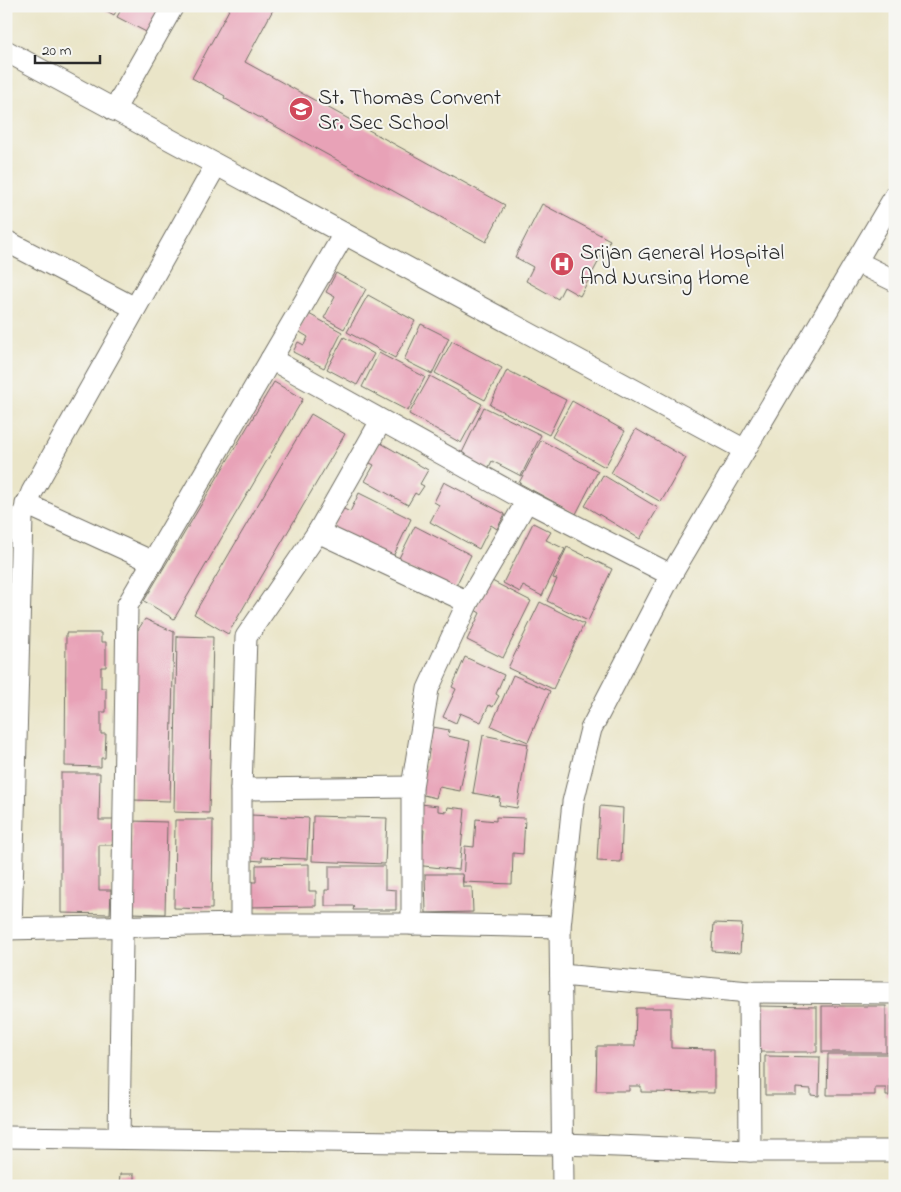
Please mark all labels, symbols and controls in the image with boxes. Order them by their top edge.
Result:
scale bar [35,32,100,64]
text: 20 m [42,40,72,62]
place label: St. Thomas Convent Sr. Sec School [318,83,502,140]
school or university icon: St. Thomas Convent Sr. Sec School [288,96,314,122]
place label: Srijan General Hospital And Nursing Home [580,238,784,296]
hospital icon: Srijan General Hospital And Nursing Home [549,251,575,277]

